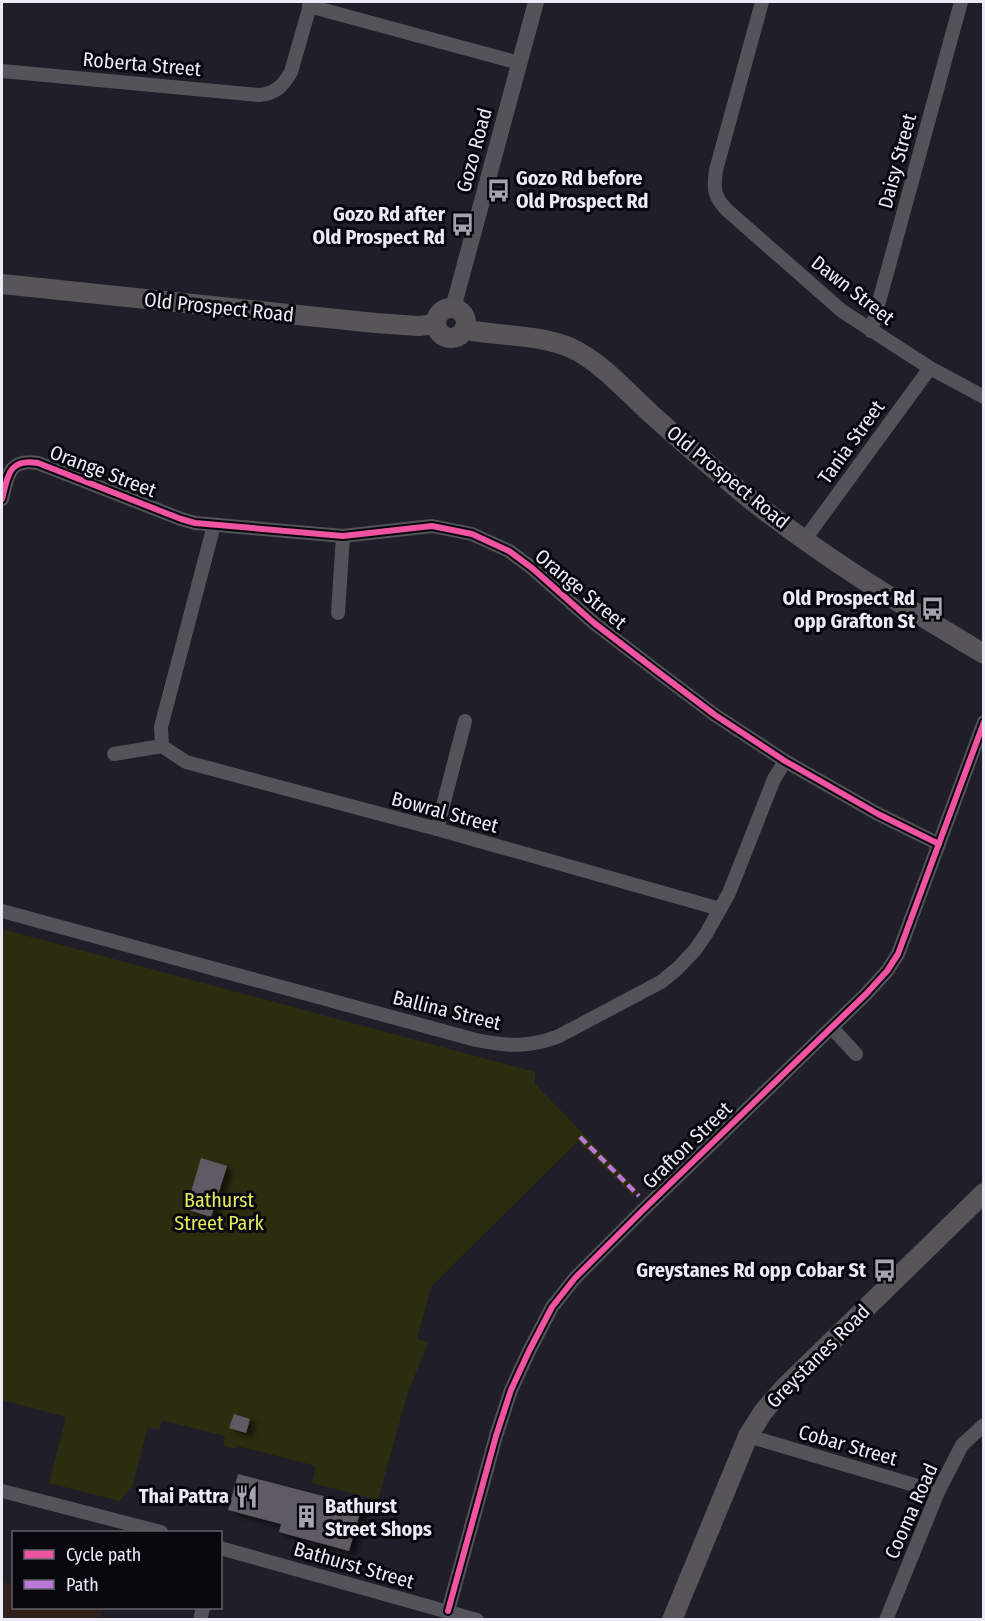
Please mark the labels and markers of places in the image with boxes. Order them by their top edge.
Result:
place label: Gozo Rd before Old Prospect Rd [516,166,648,213]
bus stop icon: Gozo Rd before Old Prospect Rd [485,177,511,203]
place label: Gozo Rd after Old Prospect Rd [313,202,446,249]
bus stop icon: Gozo Rd after Old Prospect Rd [450,212,476,238]
place label: Old Prospect Rd opp Grafton St [783,586,916,633]
bus stop icon: Old Prospect Rd opp Grafton St [920,596,946,622]
bus stop icon: Greystanes Rd opp Cobar St [871,1257,897,1283]
place label: Greystanes Rd opp Cobar St [636,1258,867,1282]
restaurant icon: Thai Pattra [234,1483,260,1509]
place label: Thai Pattra [139,1484,229,1508]
place label: Bathurst Street Shops [325,1494,432,1541]
building icon: Bathurst Street Shops [294,1504,320,1530]

